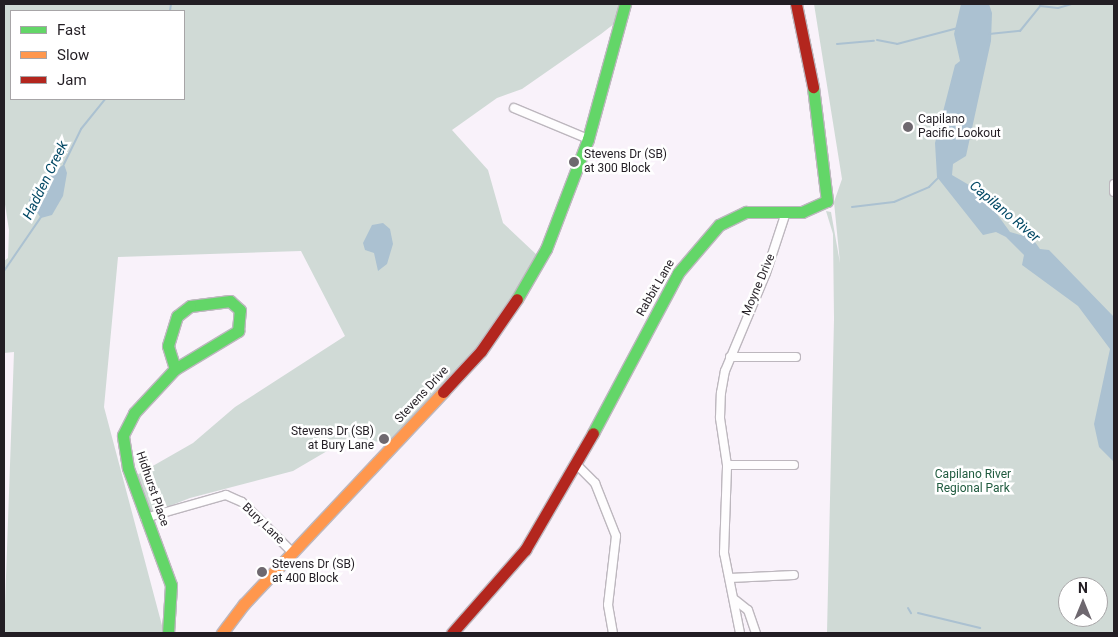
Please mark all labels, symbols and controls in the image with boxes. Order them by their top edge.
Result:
legend [10,10,185,100]
text: Fast [57,21,86,39]
text: Slow [57,46,89,64]
text: Jam [57,71,87,89]
place label: Capilano Pacific Lookout [918,113,1001,141]
marker: Capilano Pacific Lookout [902,121,914,133]
water label: Hadden Creek [19,138,71,222]
place label: Stevens Dr (SB) at 300 Block [584,148,667,176]
marker: Stevens Dr (SB) at 300 Block [568,156,580,168]
water label: Capilano River [966,177,1044,245]
street label: Moyne Drive [740,252,778,318]
street label: Rabbit Lane [634,257,678,319]
street label: Stevens Drive [392,364,452,426]
place label: Stevens Dr (SB) at Bury Lane [291,425,374,453]
marker: Stevens Dr (SB) at Bury Lane [378,433,390,445]
street label: Hidhurst Place [132,450,172,528]
park label: Capilano River Regional Park [935,468,1011,496]
street label: Bury Lane [239,500,287,548]
place label: Stevens Dr (SB) at 400 Block [272,558,355,586]
marker: Stevens Dr (SB) at 400 Block [256,566,268,578]
north arrow [1058,577,1108,627]
text: N [1078,580,1088,596]

